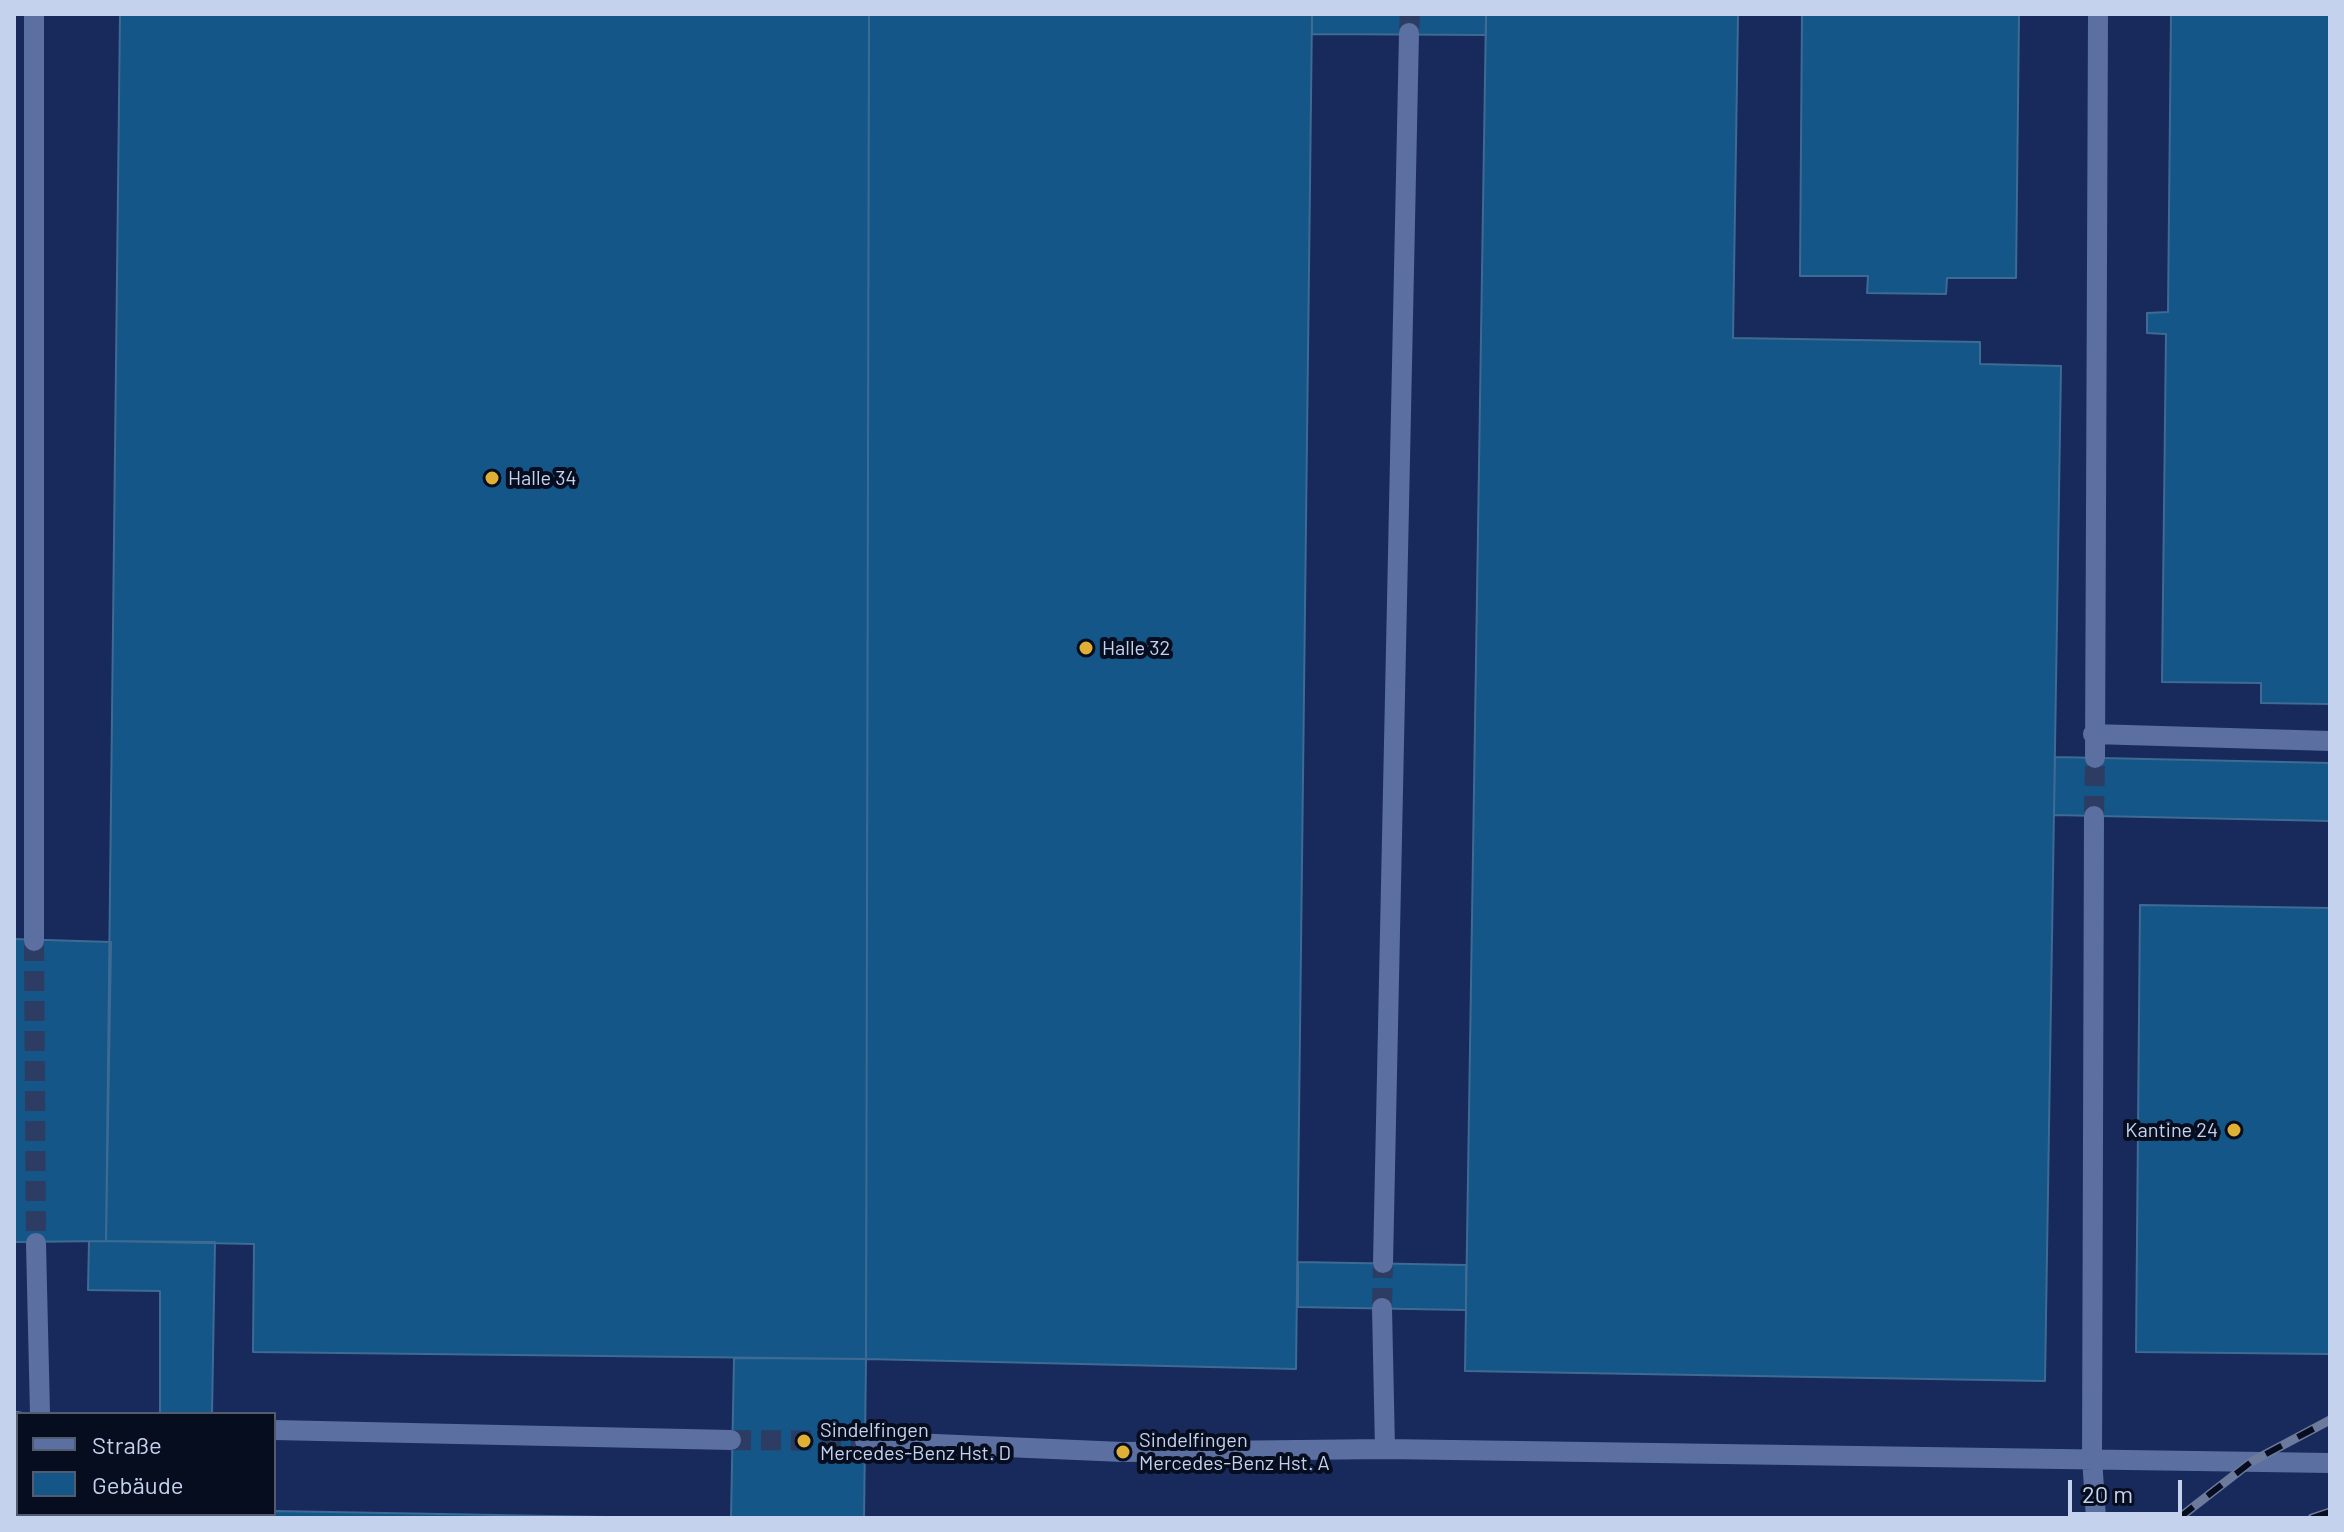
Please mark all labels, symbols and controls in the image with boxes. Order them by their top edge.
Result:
place label: Halle 34 [508,466,576,490]
marker: Halle 34 [483,469,501,487]
place label: Halle 32 [1102,636,1170,660]
marker: Halle 32 [1077,639,1095,657]
place label: Kantine 24 [2125,1118,2218,1142]
marker: Kantine 24 [2225,1121,2243,1139]
legend [16,1412,276,1516]
place label: Sindelfingen Mercedes-Benz Hst. D [820,1418,1011,1465]
place label: Sindelfingen Mercedes-Benz Hst. A [1139,1428,1330,1475]
text: Straße [92,1430,162,1459]
marker: Sindelfingen Mercedes-Benz Hst. D [795,1432,813,1450]
marker: Sindelfingen Mercedes-Benz Hst. A [1114,1443,1132,1461]
scale bar [2072,1464,2186,1514]
text: Gebäude [92,1470,184,1499]
text: 20 m [2082,1479,2133,1508]

